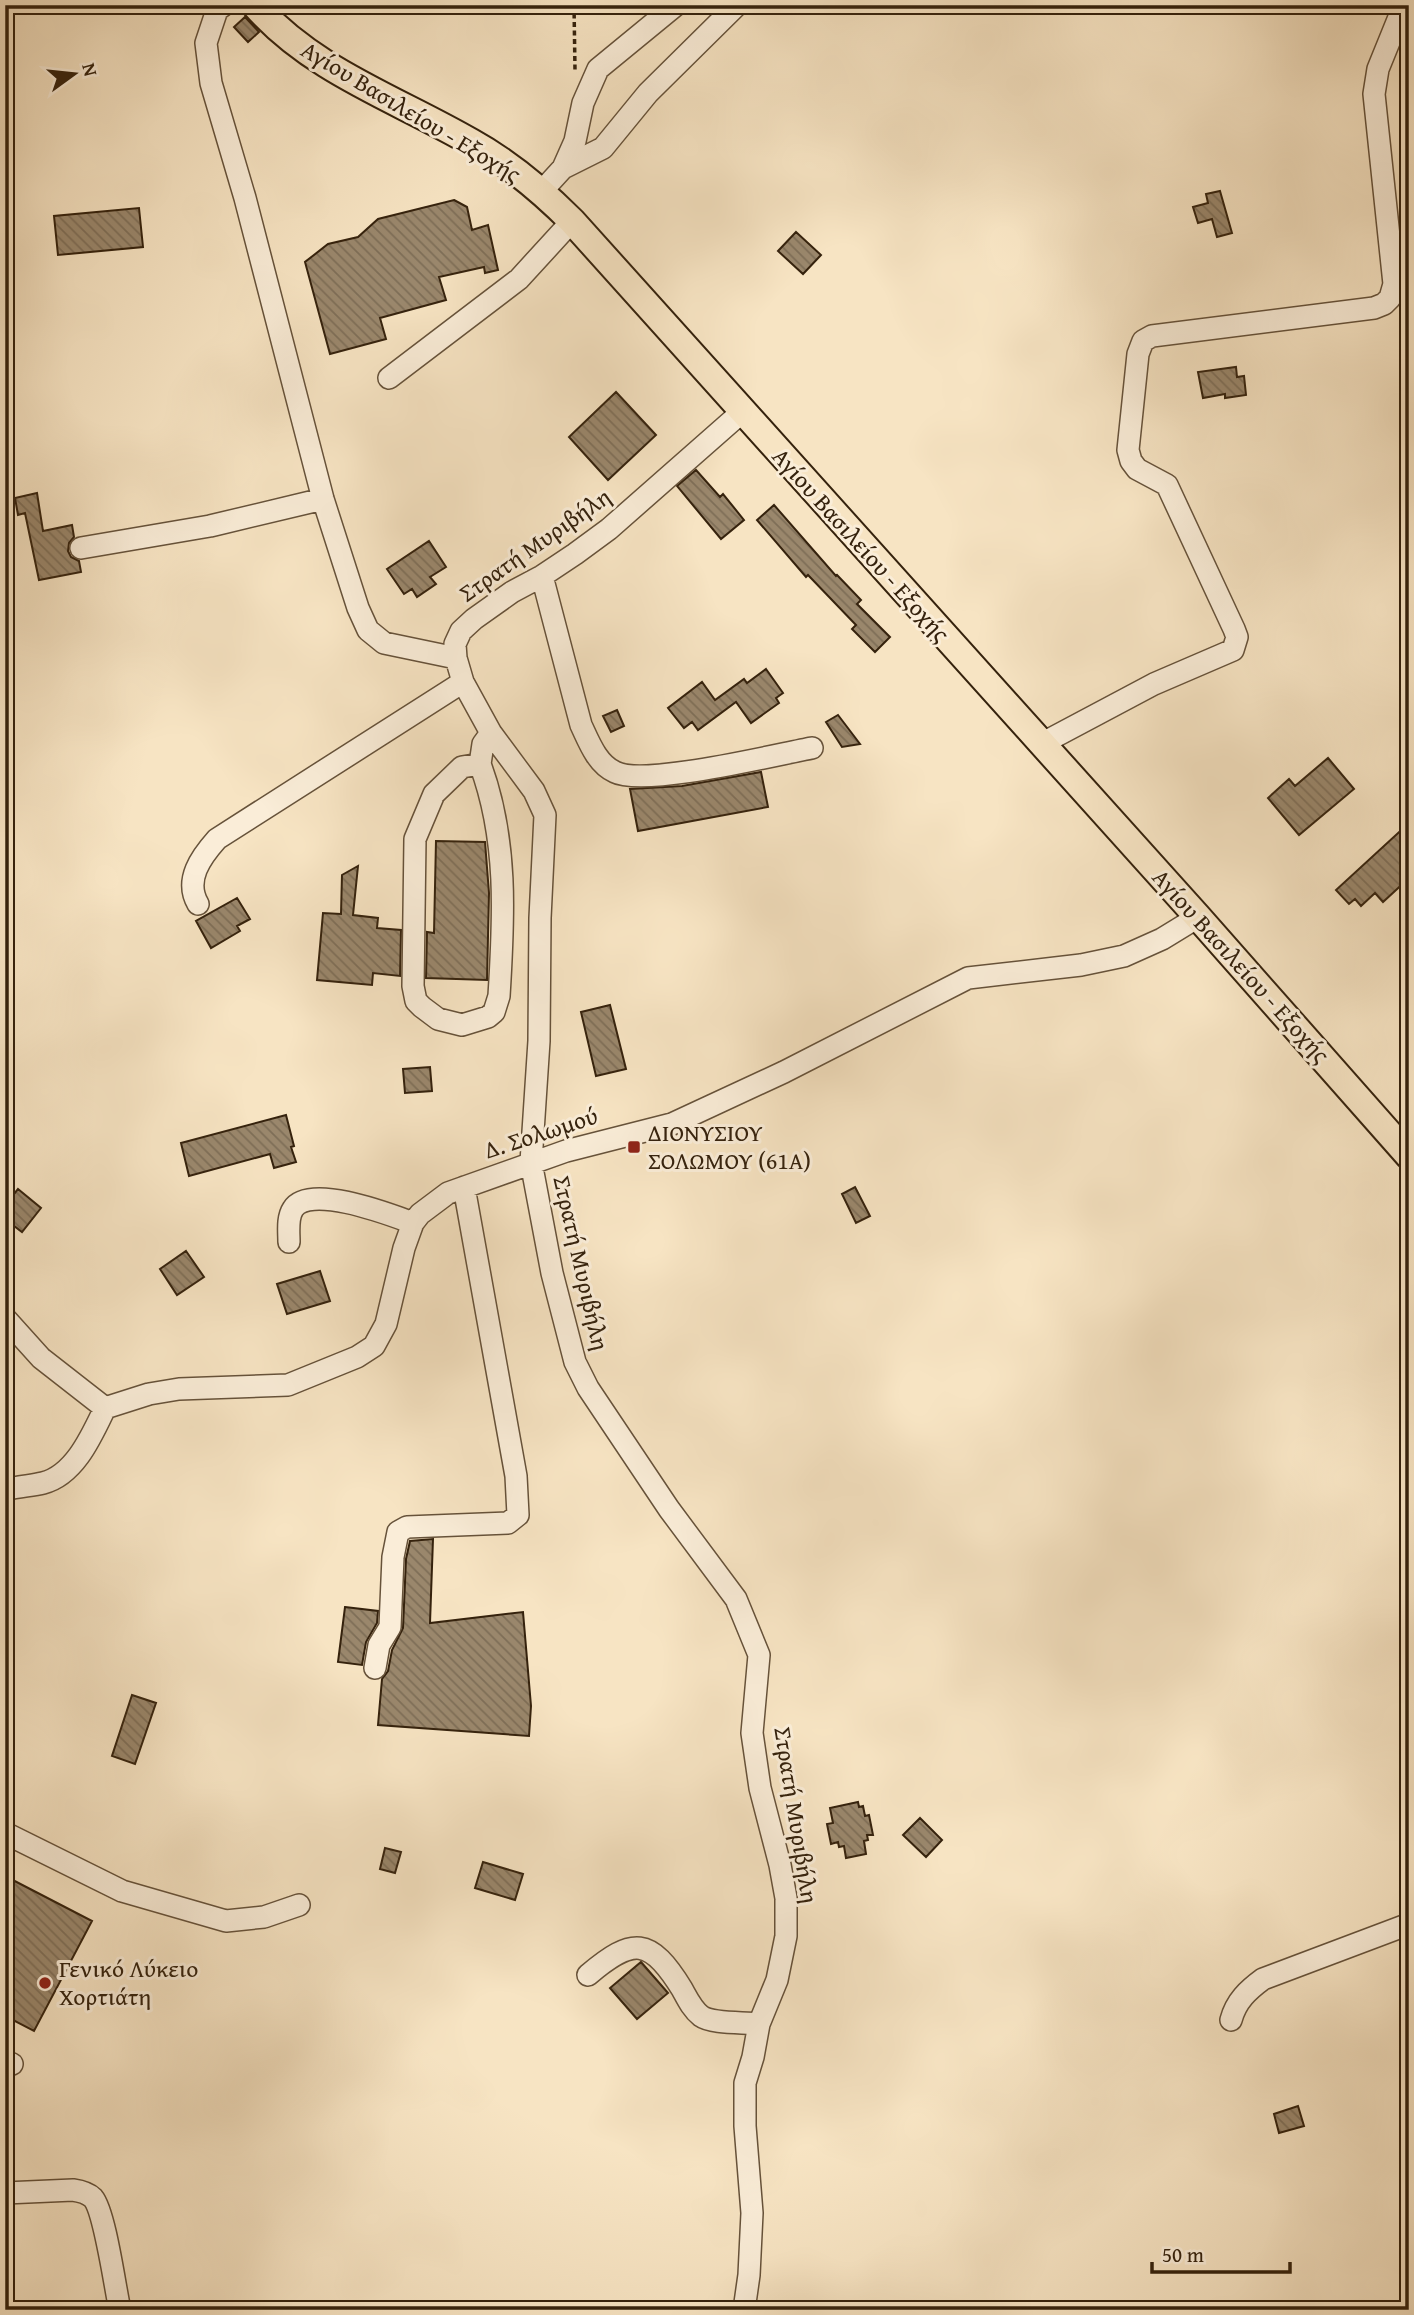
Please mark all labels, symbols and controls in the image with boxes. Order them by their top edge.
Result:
street label: Αγίου Βασιλείου - Εξοχής [295,32,528,191]
north arrow [38,38,108,108]
text: N [75,60,106,80]
street label: Αγίου Βασιλείου - Εξοχής [764,440,958,650]
street label: Στρατή Μυριβήλη [452,479,618,610]
street label: Αγίου Βασιλείου - Εξοχής [1144,861,1338,1071]
street label: Δ. Σολωμού [480,1098,602,1167]
place label: ΔΙΟΝΥΣΙΟΥ ΣΟΛΩΜΟΥ (61Α) [648,1115,811,1178]
marker: ΔΙΟΝΥΣΙΟΥ ΣΟΛΩΜΟΥ (61Α) [626,1139,642,1155]
street label: Στρατή Μυριβήλη [544,1172,619,1354]
street label: Στρατή Μυριβήλη [765,1724,828,1906]
place label: Γενικό Λύκειο Χορτιάτη [59,1951,198,2014]
marker: Γενικό Λύκειο Χορτιάτη [37,1975,53,1991]
scale bar [1152,2231,1290,2275]
text: 50 m [1162,2239,1204,2270]

